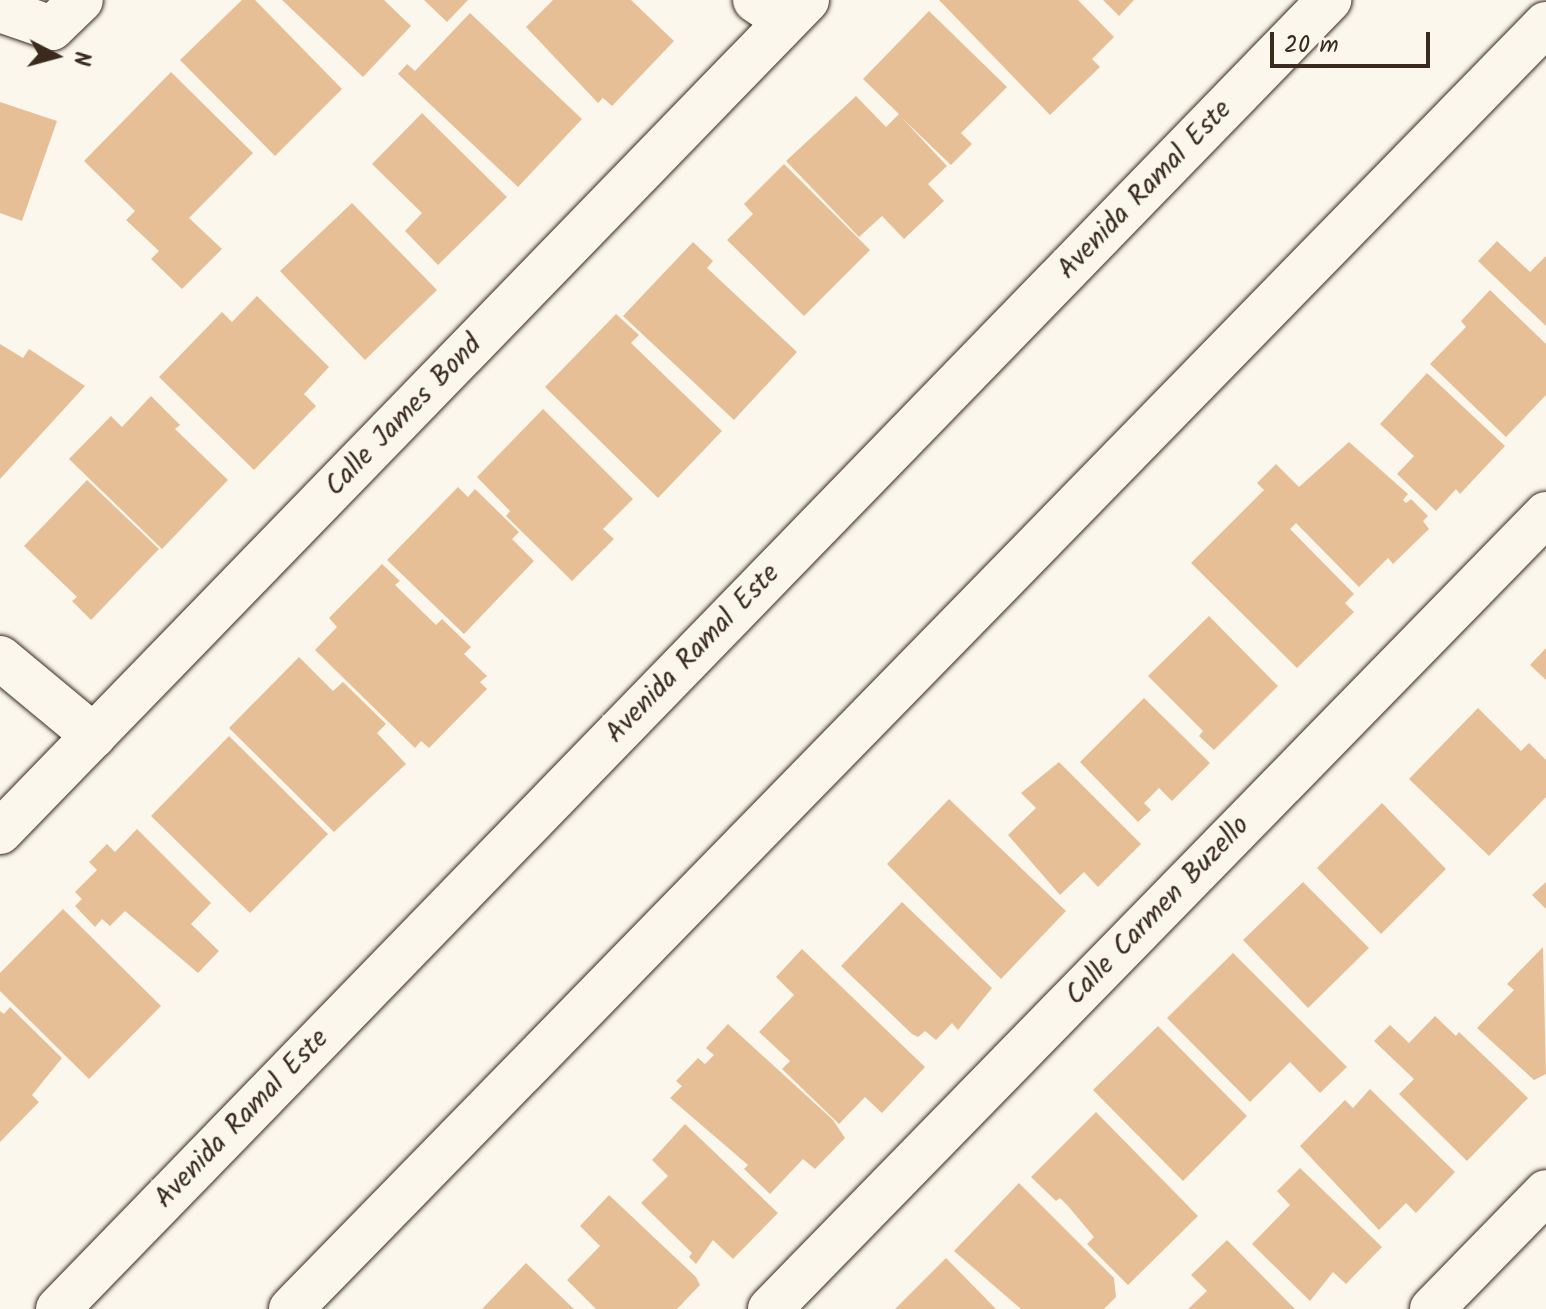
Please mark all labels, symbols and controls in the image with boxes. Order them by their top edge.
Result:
north arrow [16,16,96,96]
scale bar [1274,16,1434,66]
text: 20 m [1284,26,1339,65]
text: N [62,50,98,67]
street label: Avenida Ramal Este [1051,93,1239,287]
street label: Calle James Bond [319,328,489,504]
street label: Avenida Ramal Este [599,557,787,751]
street label: Calle Carmen Buzello [1059,809,1257,1013]
street label: Avenida Ramal Este [148,1022,336,1216]

